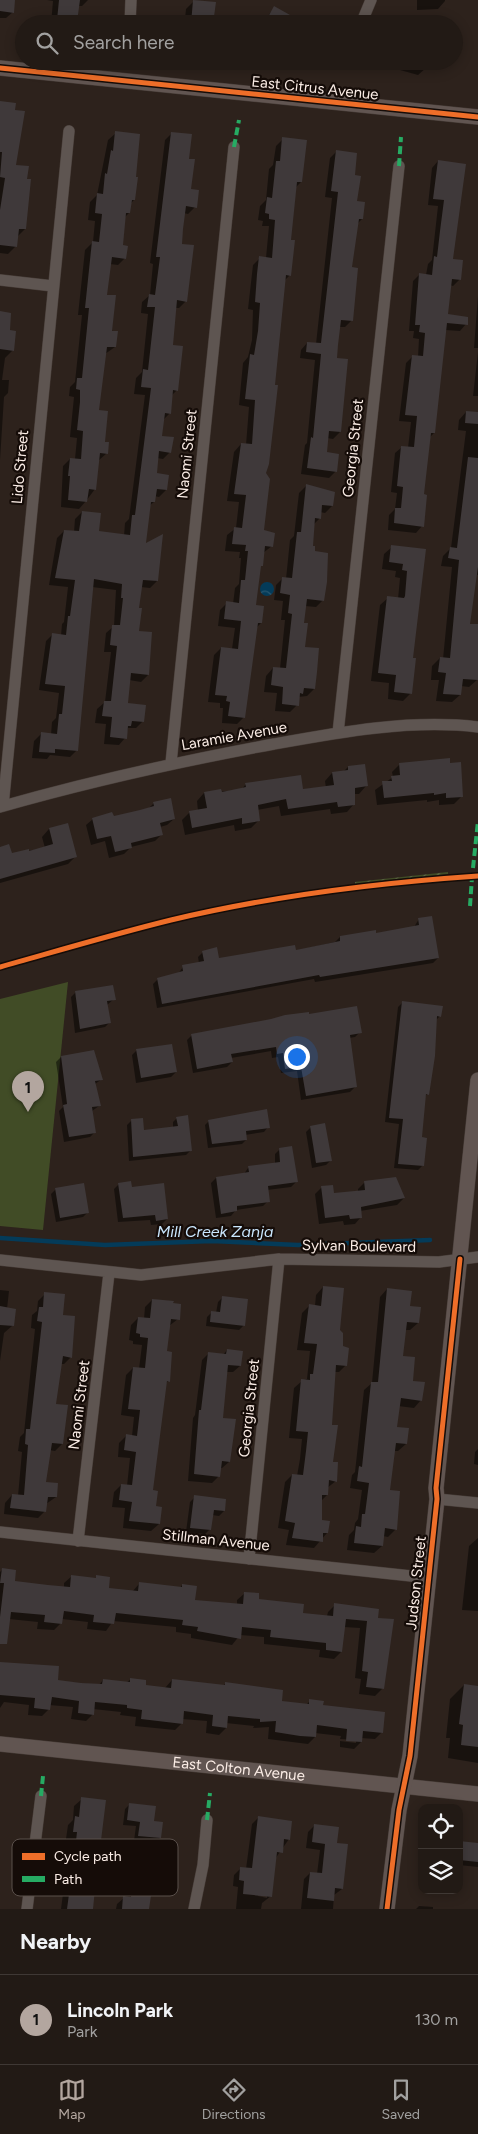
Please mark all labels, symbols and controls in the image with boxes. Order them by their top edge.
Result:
search box [15,15,463,70]
icon: search [33,29,61,57]
text: Search here [73,31,175,54]
street label: East Citrus Avenue [251,72,379,104]
street label: Georgia Street [339,398,367,498]
street label: Naomi Street [173,408,201,500]
street label: Lido Street [8,429,32,505]
street label: Laramie Avenue [180,718,288,754]
your location [284,1044,310,1070]
pin: 1 [12,1071,44,1112]
water label: Mill Creek Zanja [157,1222,273,1241]
street label: Sylvan Boulevard [302,1236,416,1256]
street label: Georgia Street [235,1358,263,1458]
street label: Naomi Street [65,1359,93,1451]
street label: Stillman Avenue [161,1525,271,1555]
street label: Judson Street [402,1535,430,1631]
street label: East Colton Avenue [172,1753,306,1785]
map controls [418,1804,463,1894]
button: locate [418,1804,463,1849]
legend [12,1839,178,1896]
text: Cycle path [54,1848,122,1865]
button: layers [418,1849,463,1894]
text: Path [54,1871,82,1888]
text: Nearby [20,1929,91,1954]
text: Lincoln Park [67,1999,173,2022]
text: 1 [33,2010,39,2029]
text: 130 m [415,2010,458,2029]
text: Park [67,2022,97,2041]
tab: Map [58,2076,86,2123]
tab: Directions [202,2076,266,2123]
tab: Saved [381,2076,420,2123]

